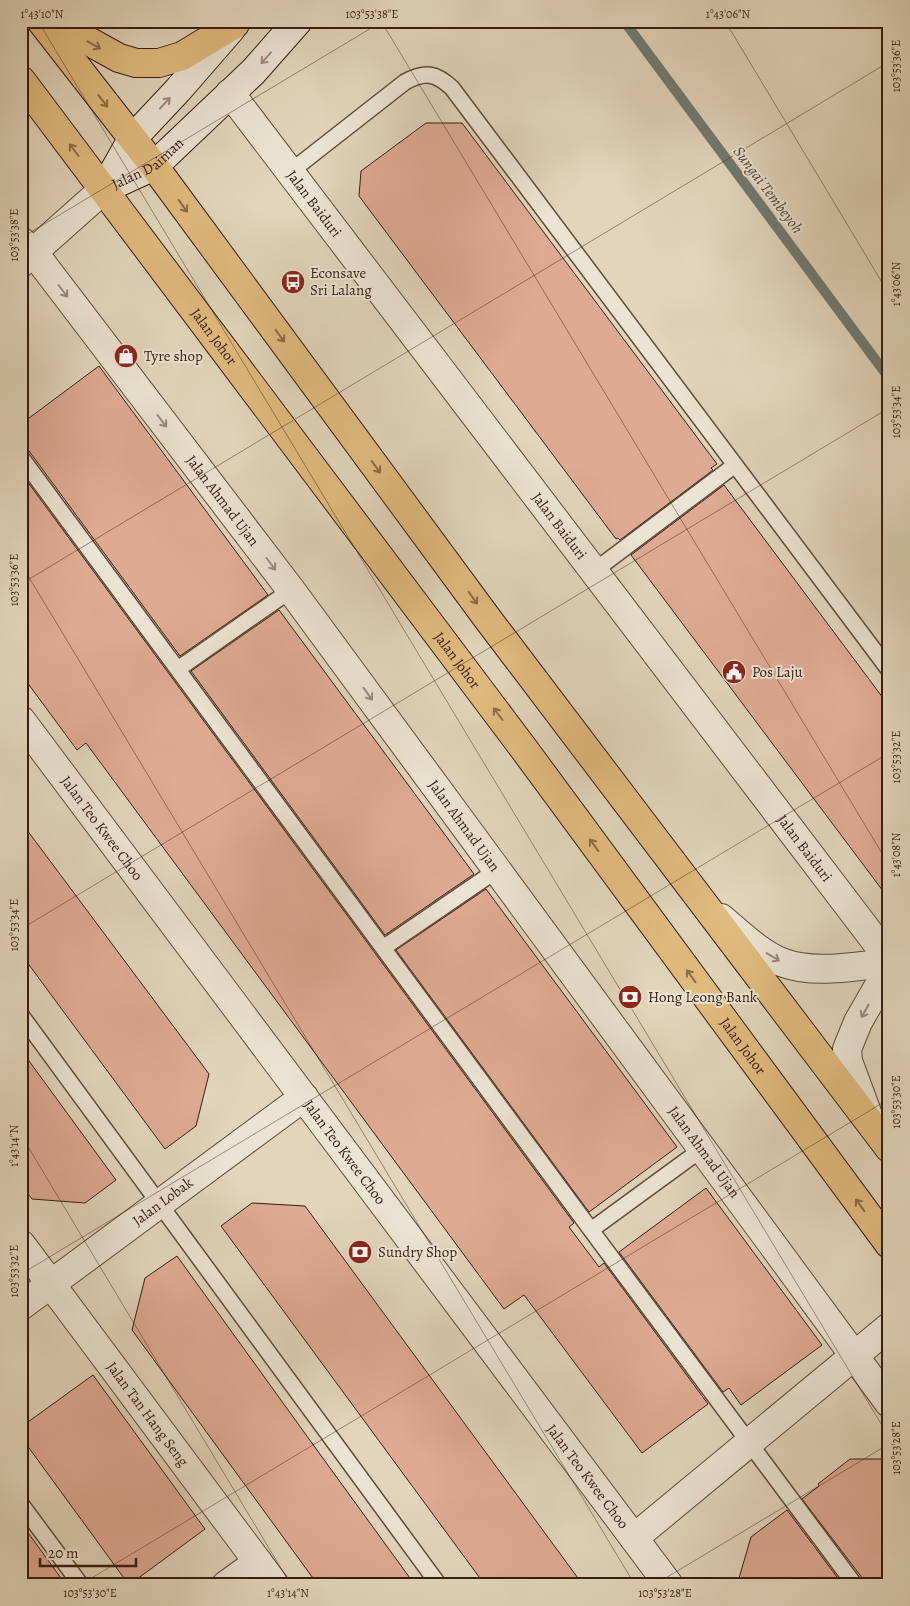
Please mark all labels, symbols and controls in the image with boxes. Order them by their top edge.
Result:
text: 1°43'10"N [21,6,64,22]
text: 103°53'38"E [346,6,398,22]
text: 1°43'06"N [706,6,751,22]
one-way arrow [87,40,102,50]
text: 103°53'36"E [888,40,904,92]
one-way arrow [260,51,272,64]
one-way arrow [98,95,109,108]
one-way arrow [159,97,171,110]
street label: Jalan Daiman [109,133,188,194]
water label: Sungai Tembeyoh [728,142,808,238]
one-way arrow [69,144,80,157]
street label: Jalan Baiduri [282,166,346,241]
one-way arrow [178,199,188,213]
text: 103°53'38"E [6,209,22,261]
text: 1°43'06"N [888,261,904,306]
place label: Econsave Sri Lalang [310,263,372,300]
bus stop icon: Econsave Sri Lalang [280,269,306,295]
one-way arrow [58,284,68,298]
street label: Jalan Johor [186,304,242,369]
one-way arrow [274,329,285,343]
shop icon: Tyre shop [113,343,139,369]
place label: Tyre shop [144,346,203,366]
text: 103°53'34"E [888,386,904,438]
one-way arrow [156,414,167,427]
street label: Jalan Ahmad Ujan [182,451,264,550]
one-way arrow [371,460,381,474]
street label: Jalan Baiduri [527,488,592,564]
text: 103°53'36"E [6,554,22,606]
one-way arrow [265,557,276,570]
one-way arrow [467,591,478,604]
street label: Jalan Johor [429,628,485,693]
public building icon: Pos Laju [721,659,747,685]
place label: Pos Laju [752,662,803,682]
one-way arrow [362,687,373,700]
one-way arrow [493,707,503,721]
text: 103°53'32"E [888,731,904,783]
street label: Jalan Teo Kwee Choo [56,772,148,884]
street label: Jalan Ahmad Ujan [424,776,505,876]
street label: Jalan Baiduri [773,810,837,886]
text: 1°43'08"N [888,832,904,877]
one-way arrow [589,839,600,852]
text: 103°53'34"E [6,899,22,951]
one-way arrow [765,953,779,963]
one-way arrow [686,969,696,983]
bank icon: Hong Leong Bank [617,984,643,1010]
place label: Hong Leong Bank [648,987,758,1007]
one-way arrow [859,1003,869,1017]
street label: Jalan Johor [715,1013,771,1079]
text: 103°53'30"E [888,1075,904,1129]
street label: Jalan Teo Kwee Choo [299,1096,391,1209]
street label: Jalan Ahmad Ujan [664,1102,745,1202]
text: 1°43'14"N [6,1125,22,1167]
street label: Jalan Lobak [128,1172,197,1230]
one-way arrow [855,1198,865,1212]
bank icon: Sundry Shop [347,1239,373,1265]
place label: Sundry Shop [378,1242,457,1262]
text: 103°53'32"E [6,1245,22,1297]
street label: Jalan Tan Hang Seng [102,1358,194,1471]
street label: Jalan Teo Kwee Choo [542,1420,633,1533]
text: 103°53'28"E [888,1421,904,1475]
scale bar [40,1536,136,1568]
text: 20 m [48,1543,79,1563]
text: 103°53'30"E [63,1585,117,1601]
text: 1°43'14"N [267,1585,309,1601]
text: 103°53'28"E [638,1585,692,1601]

